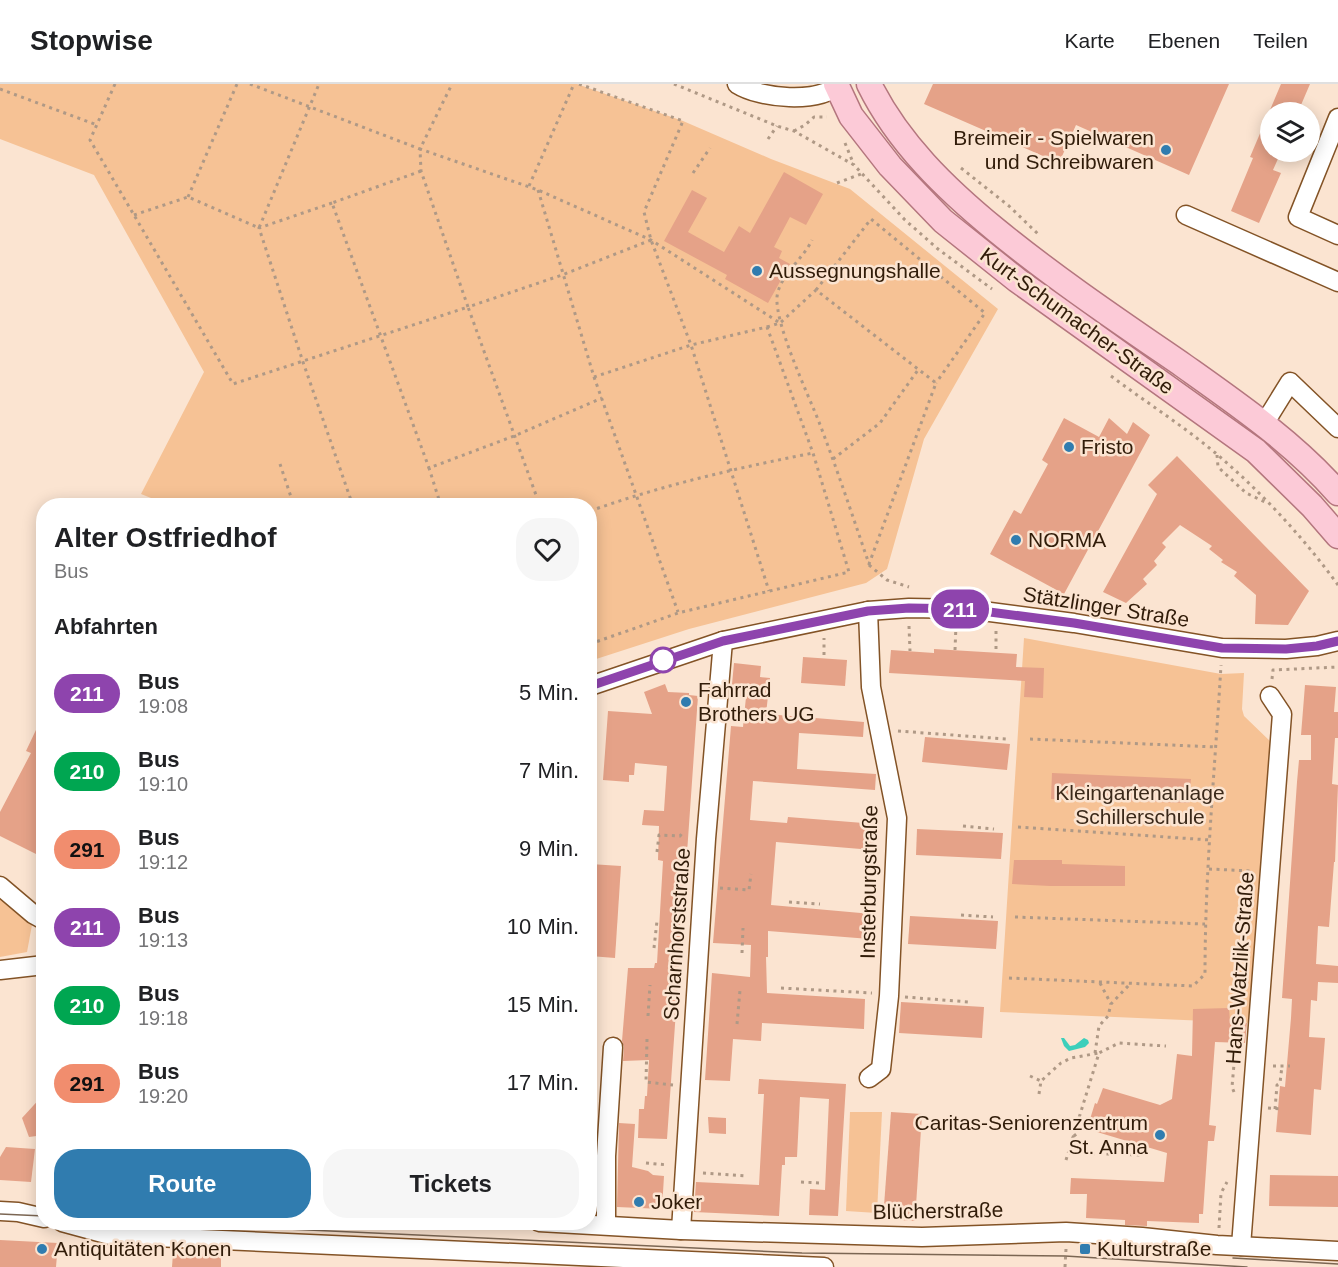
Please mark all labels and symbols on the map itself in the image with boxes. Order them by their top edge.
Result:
place label: Breimeir - Spielwaren und Schreibwaren [953,126,1154,173]
marker: Breimeir - Spielwaren und Schreibwaren [1159,143,1173,157]
street label: Kurt-Schumacher-Straße [976,243,1178,399]
place label: Aussegnungshalle [769,259,941,282]
marker: Aussegnungshalle [750,264,764,278]
place label: Fristo [1081,435,1134,458]
marker: Fristo [1062,440,1076,454]
place label: NORMA [1028,528,1106,551]
marker: NORMA [1009,533,1023,547]
street label: Stätzlinger Straße [1021,582,1191,631]
line badge: 211 [926,590,994,628]
unlabelled marker [650,647,676,673]
place label: Fahrrad Brothers UG [698,678,815,725]
marker: Fahrrad Brothers UG [679,695,693,709]
park label: Kleingartenanlage Schillerschule [1055,781,1225,828]
street label: Insterburgstraße [856,805,881,959]
street label: Scharnhorststraße [659,847,694,1021]
street label: Hans-Watzlik-Straße [1221,871,1258,1065]
place label: Caritas-Seniorenzentrum St. Anna [915,1111,1148,1158]
marker: Caritas-Seniorenzentrum St. Anna [1153,1128,1167,1142]
place label: Joker [651,1190,702,1213]
marker: Joker [632,1195,646,1209]
street label: Blücherstraße [872,1198,1004,1223]
place label: Antiquitäten Konen [54,1237,231,1260]
place label: Kulturstraße [1097,1237,1211,1260]
marker: Antiquitäten Konen [35,1242,49,1256]
marker: Kulturstraße [1078,1242,1092,1256]

